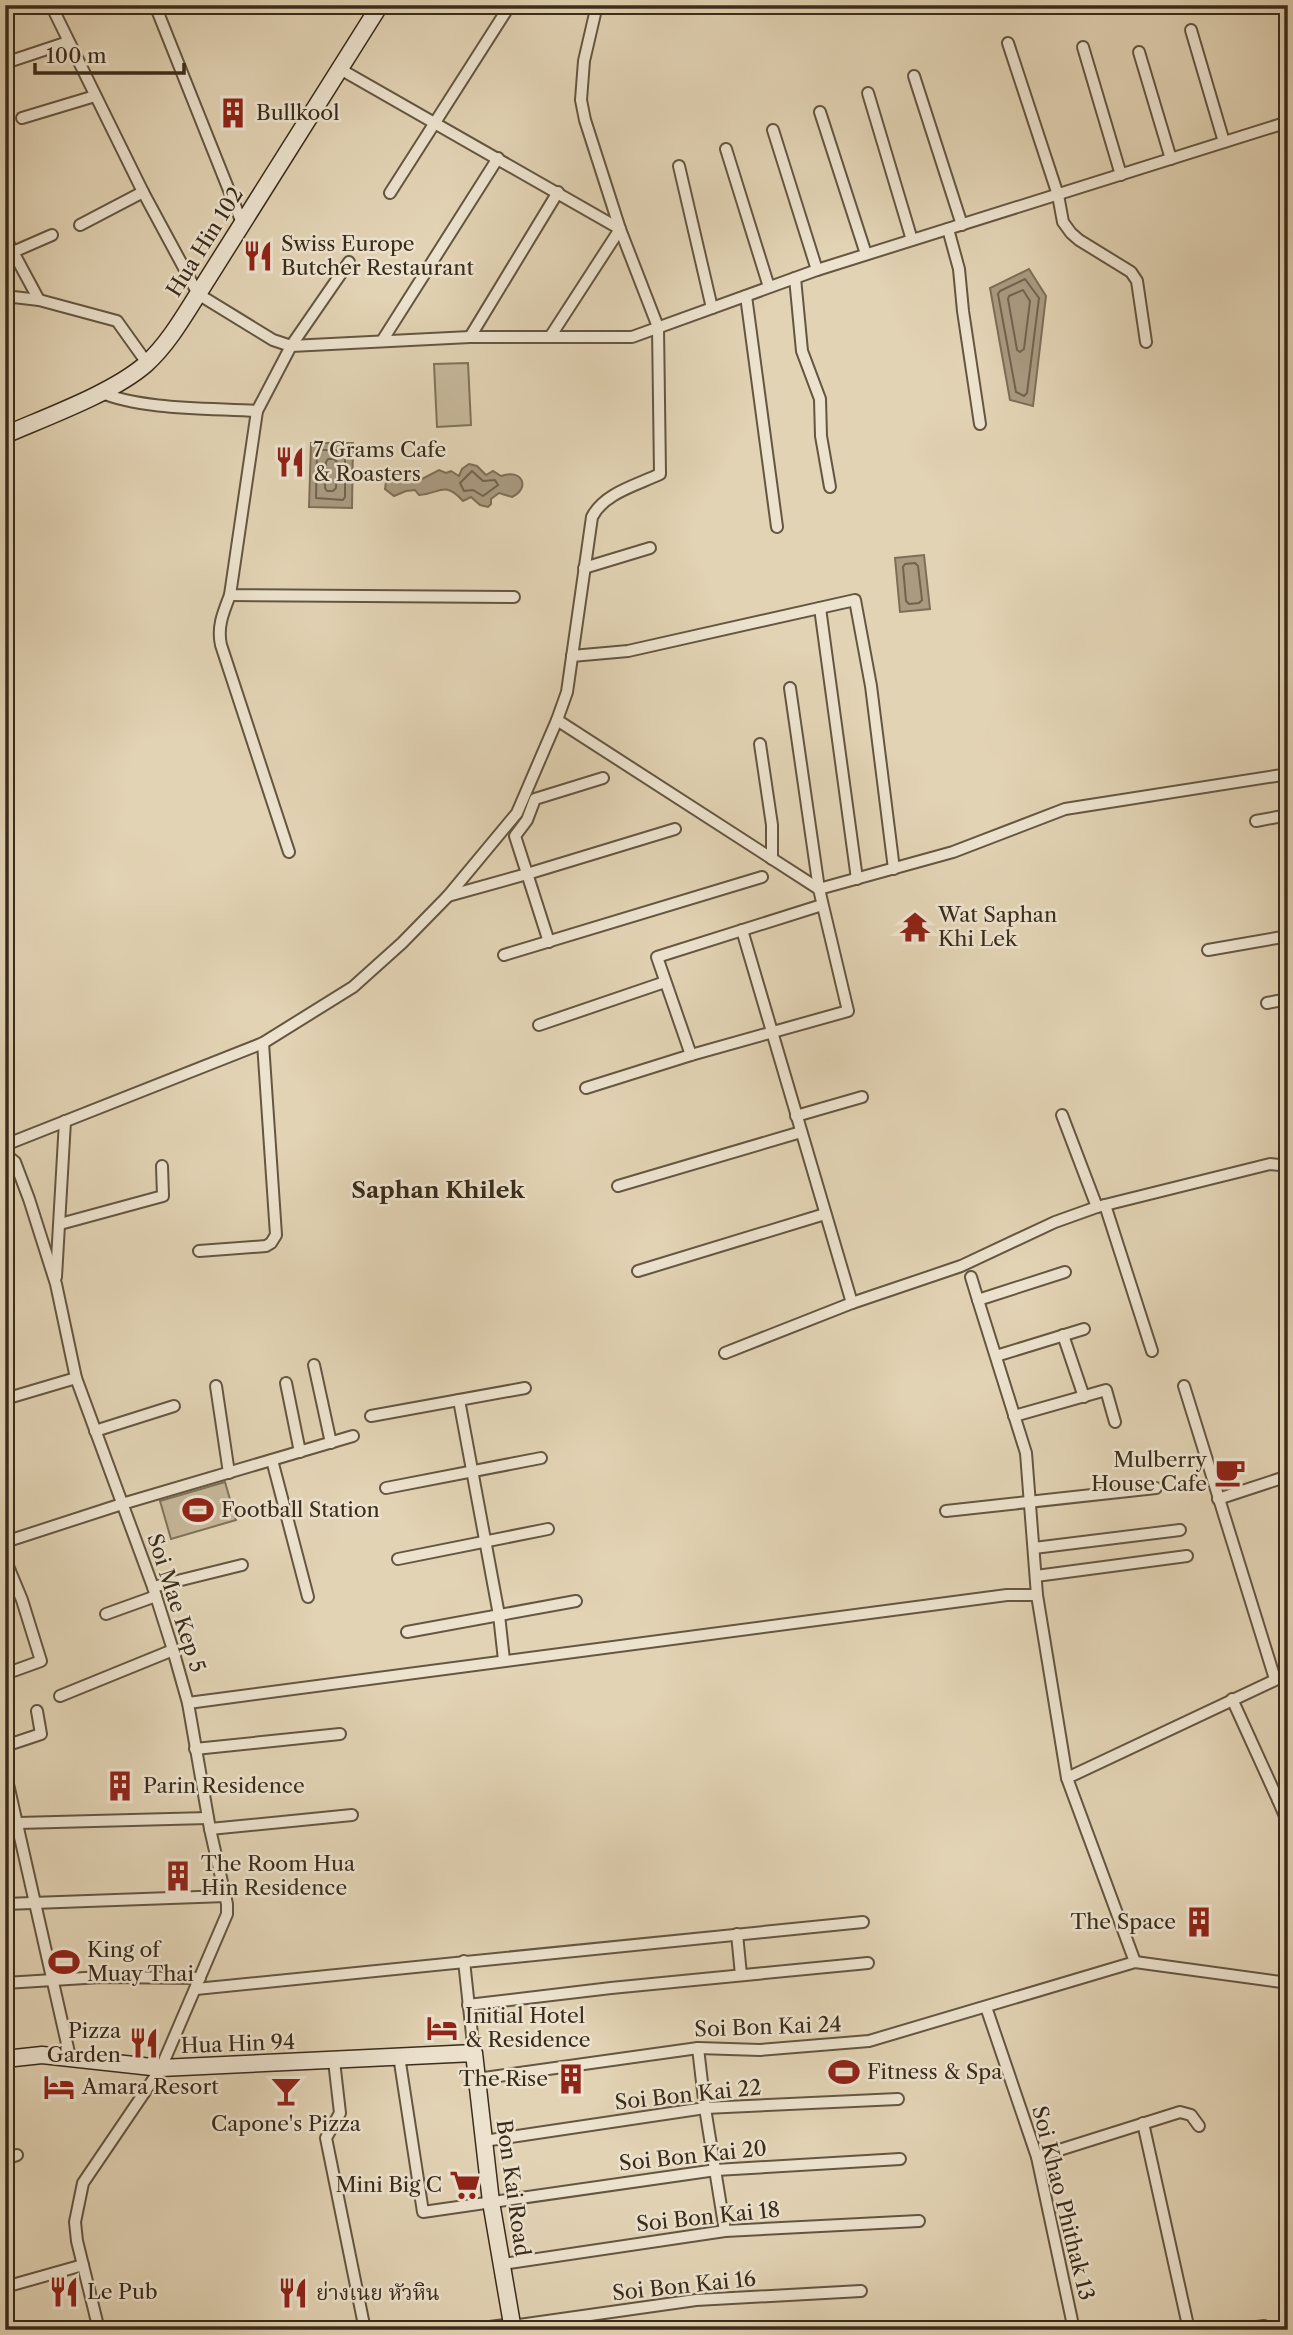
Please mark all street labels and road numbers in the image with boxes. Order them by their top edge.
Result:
street label: Hua Hin 102 [161,182,248,301]
street label: Soi Mae Kep 5 [142,1530,211,1675]
street label: Soi Bon Kai 24 [694,2011,842,2042]
street label: Hua Hin 94 [180,2029,296,2058]
street label: Soi Bon Kai 22 [613,2074,762,2115]
street label: Soi Khao Phithak 13 [1027,2103,1100,2303]
street label: Bon Kai Road [492,2118,535,2258]
street label: Soi Bon Kai 20 [618,2135,768,2176]
street label: Soi Bon Kai 18 [635,2197,781,2236]
street label: Soi Bon Kai 16 [611,2266,757,2305]

